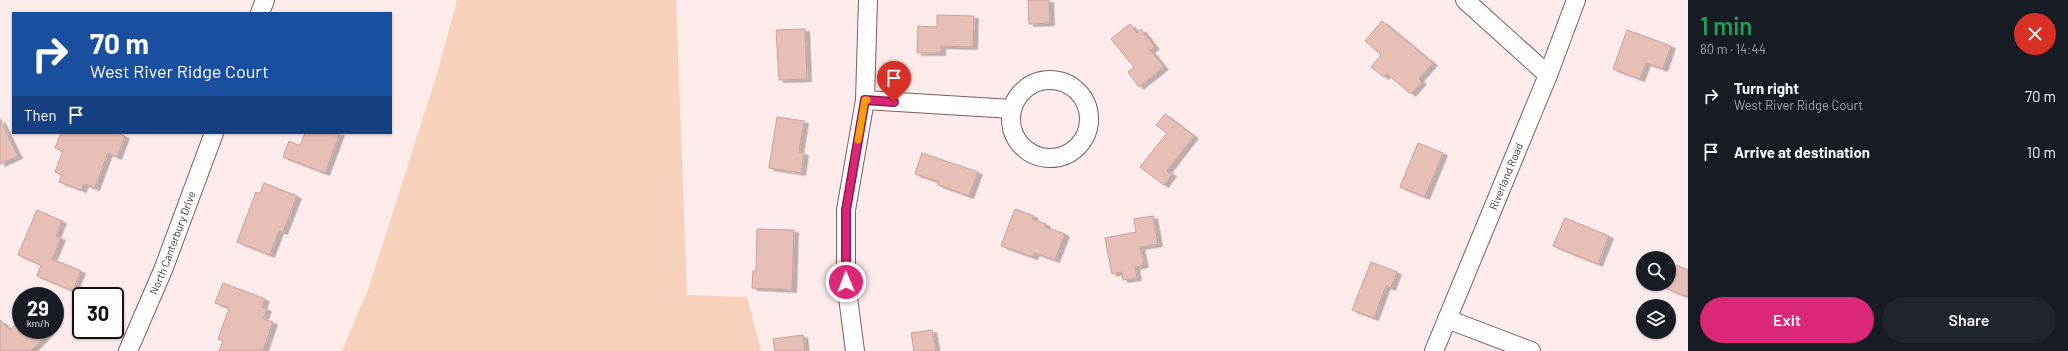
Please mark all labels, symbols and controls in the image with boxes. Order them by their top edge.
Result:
text: 1 min [1700,11,1752,40]
button: close [2014,13,2056,55]
text: 70 m [90,26,149,60]
icon: right [24,28,76,80]
text: 80 m · 14:44 [1700,41,1766,57]
text: West River Ridge Court [90,60,269,82]
pin [877,61,911,102]
icon: arrive [883,67,905,89]
text: Turn right [1734,79,1799,97]
icon: right [1700,85,1722,107]
text: 70 m [2025,87,2056,105]
text: West River Ridge Court [1734,97,1863,113]
icon: arrive [65,104,87,126]
text: Then [24,106,57,124]
street label: Riverland Road [1486,141,1525,211]
icon: arrive [1700,141,1722,163]
text: Arrive at destination [1734,143,1870,161]
text: 10 m [2027,143,2056,161]
street label: North Canterbury Drive [146,189,198,296]
map controls [1636,251,1676,339]
button: search [1636,251,1676,291]
position arrow [825,261,867,303]
speed limit sign: 30 [72,287,124,339]
text: 29 [27,296,49,320]
button: Exit [1700,297,1874,343]
button: Share [1882,297,2056,343]
button: layers [1636,299,1676,339]
text: km/h [27,317,49,329]

